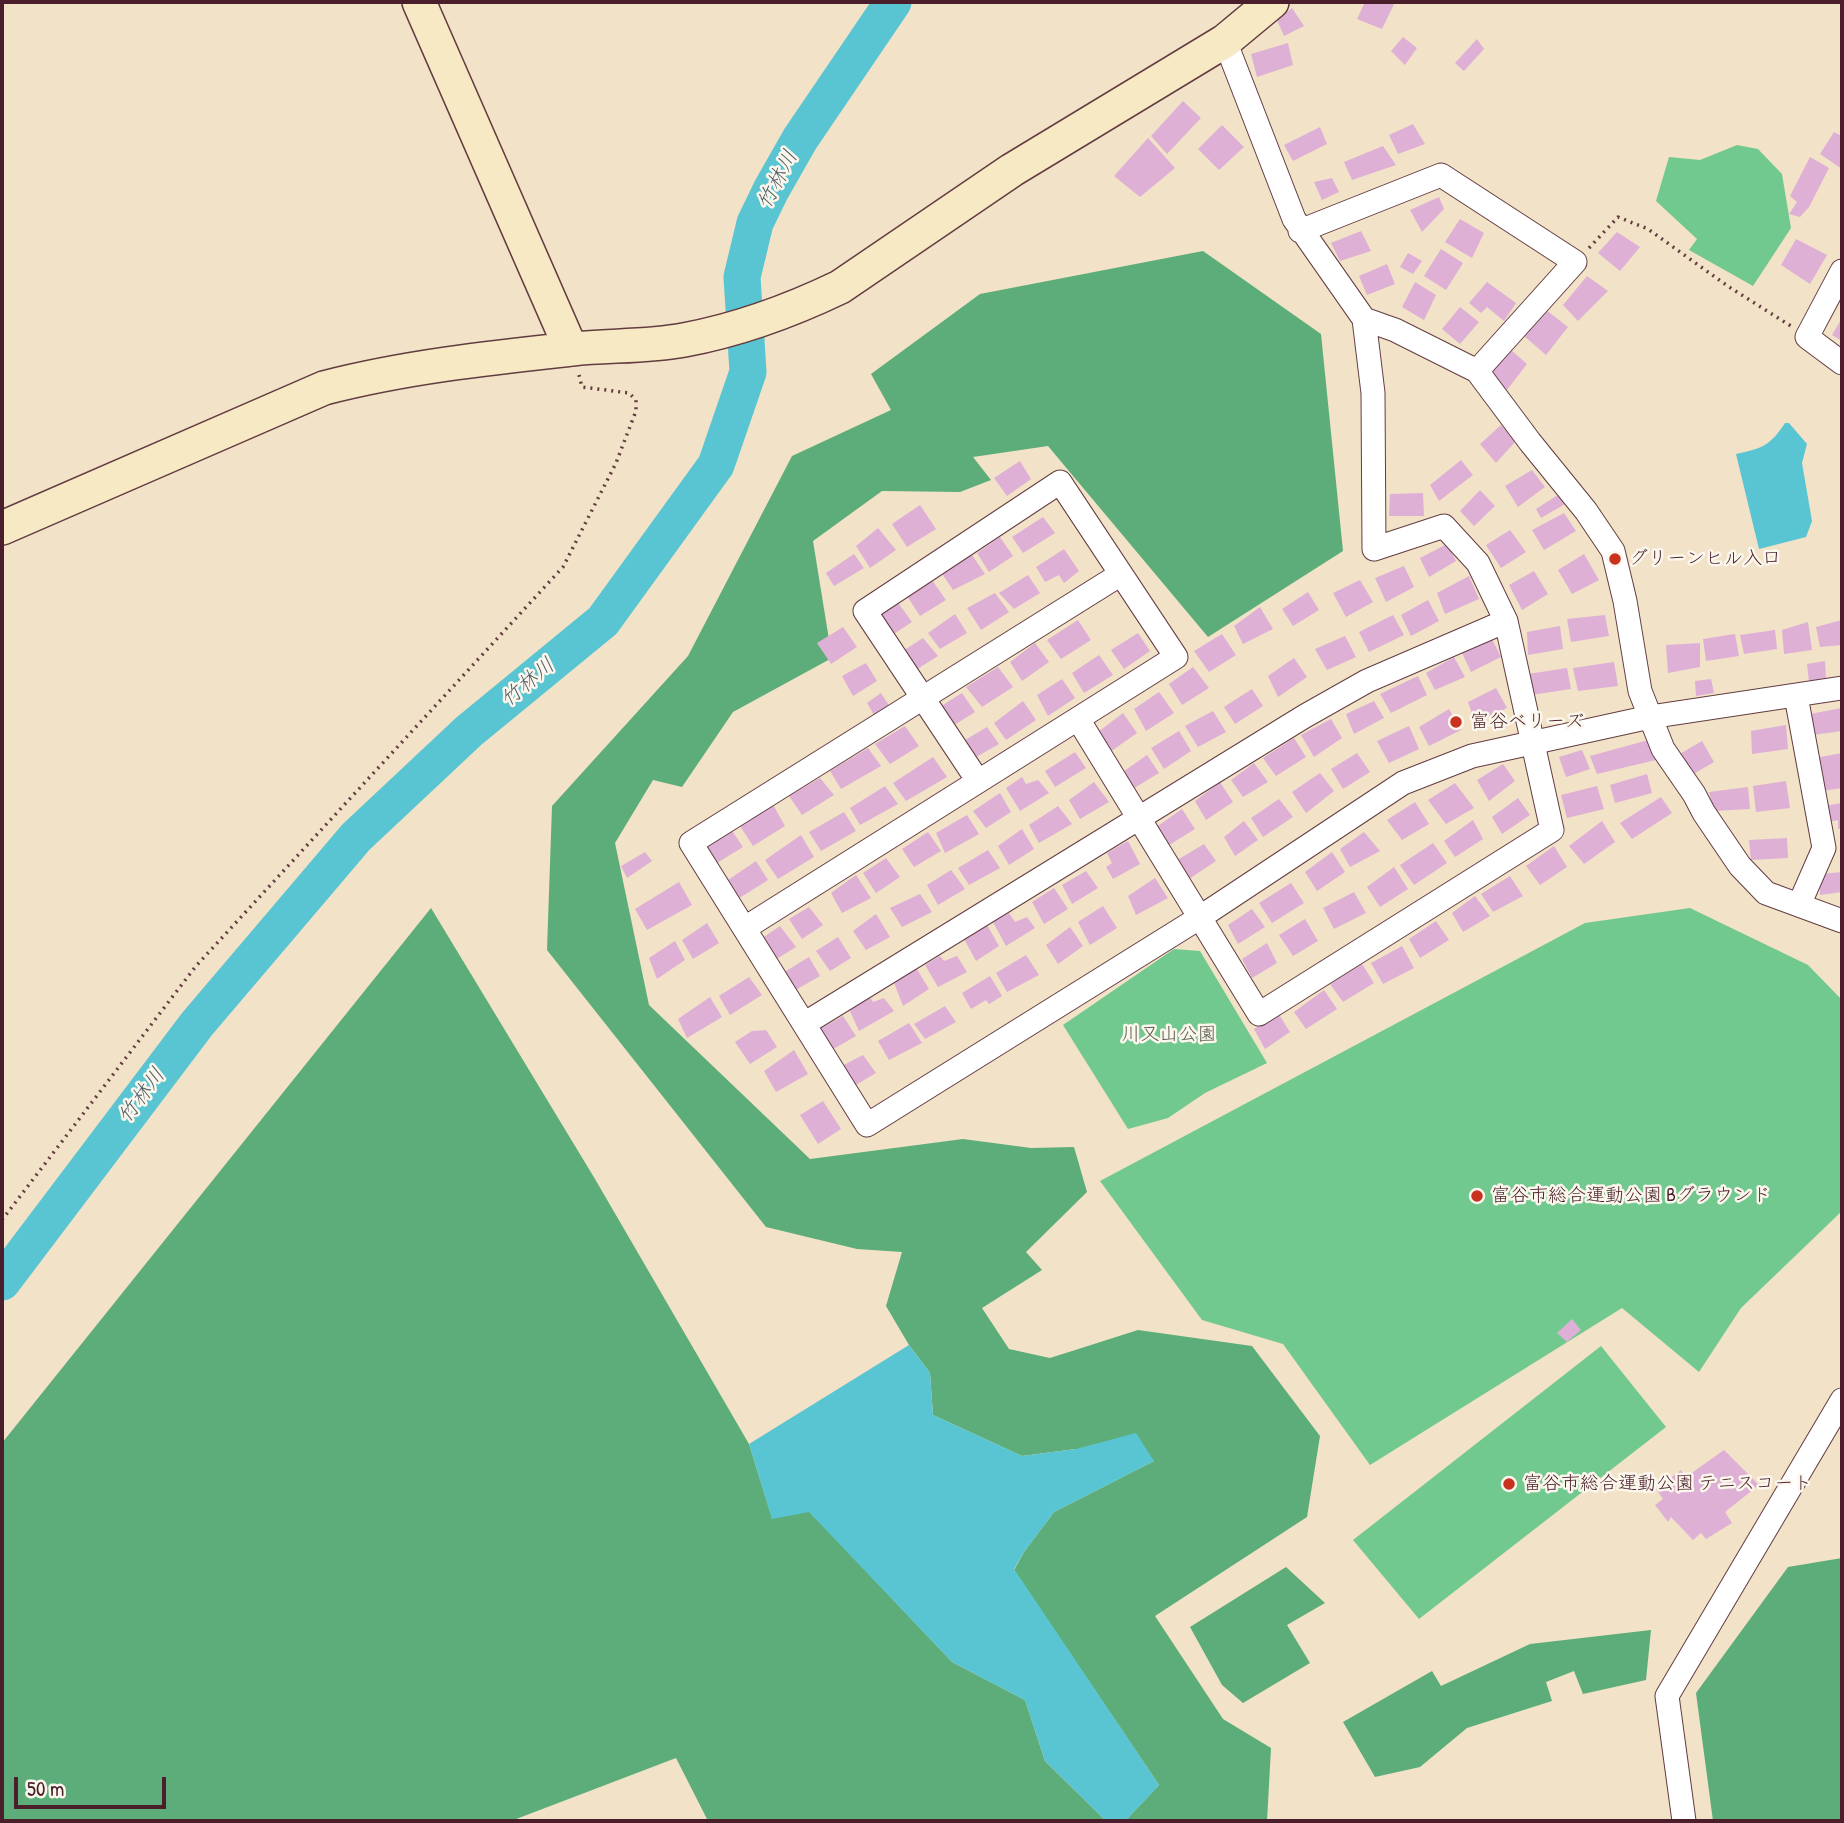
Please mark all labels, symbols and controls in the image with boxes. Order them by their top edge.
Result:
water label: 竹林川 [752,146,804,214]
place label: グリーンヒル入口 [1629,548,1781,570]
marker: グリーンヒル入口 [1607,551,1623,567]
water label: 竹林川 [496,653,560,713]
place label: 富谷ベリーズ [1470,711,1584,733]
marker: 富谷ベリーズ [1448,714,1464,730]
park label: 川又山公園 [1122,1024,1216,1046]
water label: 竹林川 [113,1063,171,1129]
place label: 富谷市総合運動公園 Bグラウンド [1491,1185,1771,1207]
marker: 富谷市総合運動公園 Bグラウンド [1469,1188,1485,1204]
place label: 富谷市総合運動公園 テニスコート [1523,1473,1812,1495]
marker: 富谷市総合運動公園 テニスコート [1501,1476,1517,1492]
scale bar [18,1764,170,1808]
text: 50 m [27,1774,64,1803]

